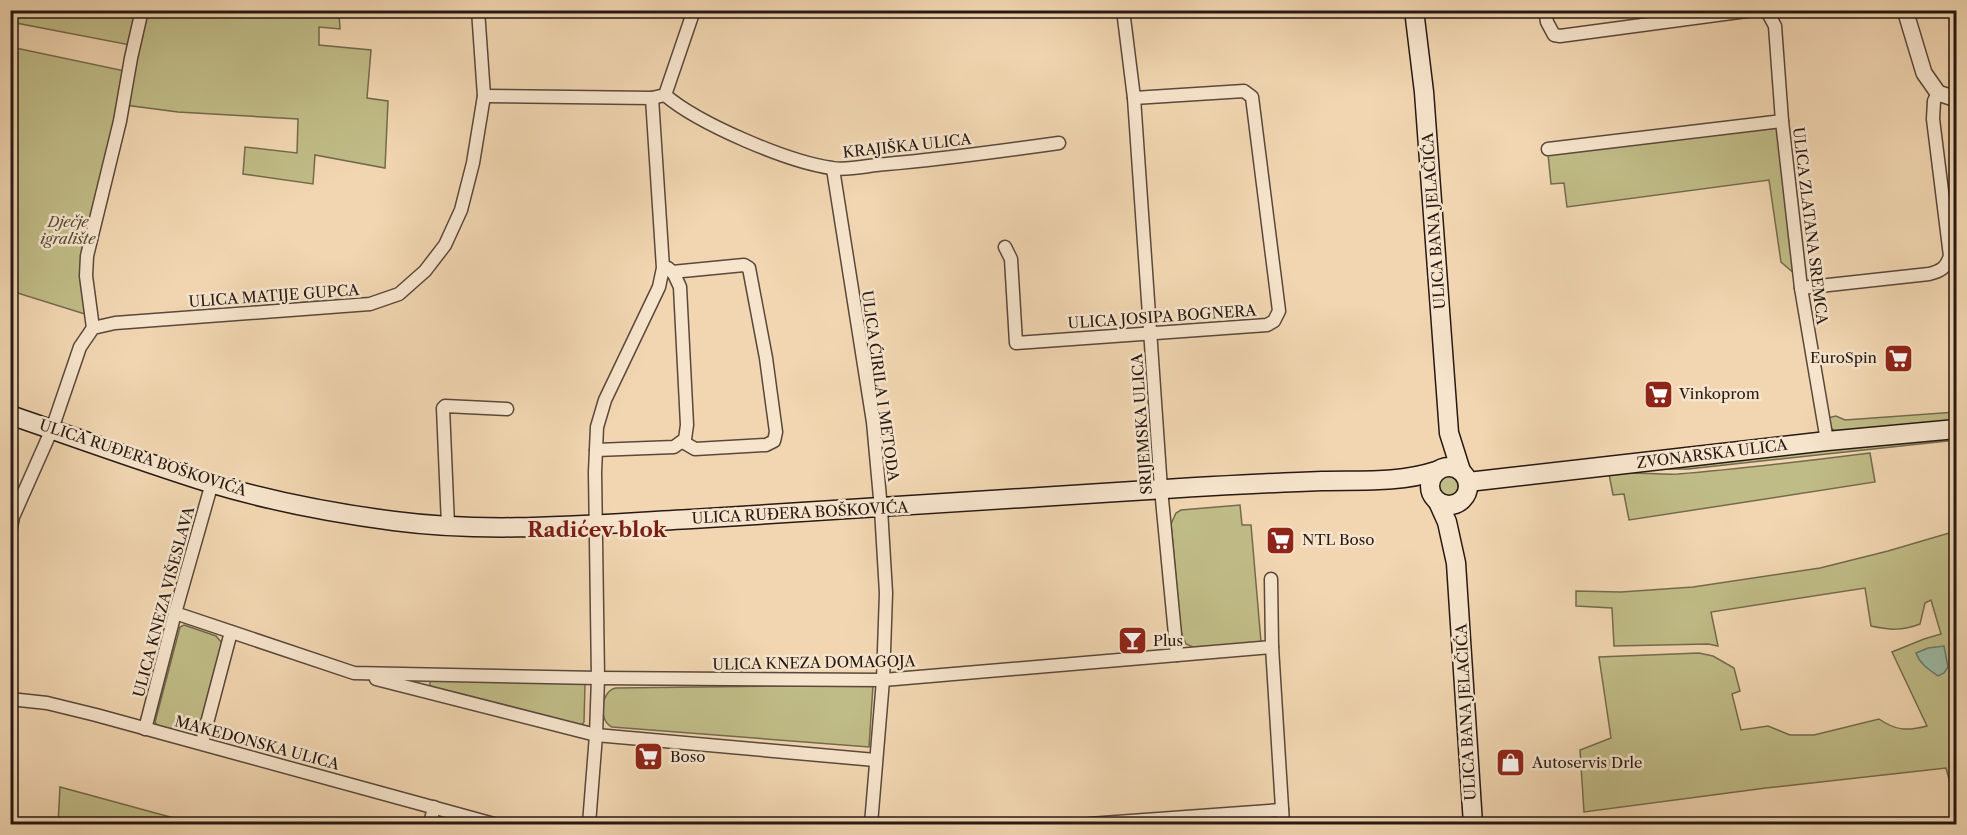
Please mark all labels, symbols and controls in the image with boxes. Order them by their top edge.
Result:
street label: ULICA ZLATANA SREMCA [1789,126,1832,327]
street label: KRAJIŠKA ULICA [842,129,973,162]
street label: ULICA BANA JELAČIĆA [1418,131,1449,310]
park label: Dječje igralište [41,212,96,248]
street label: ULICA MATIJE GUPCA [188,280,361,311]
street label: ULICA ĆIRILA I METODA [858,289,903,484]
street label: ULICA JOSIPA BOGNERA [1067,300,1258,333]
supermarket icon: EuroSpin [1882,342,1914,374]
place label: EuroSpin [1810,348,1878,367]
street label: SRIJEMSKA ULICA [1127,352,1156,495]
supermarket icon: Vinkoprom [1642,378,1674,410]
place label: Vinkoprom [1678,384,1760,403]
street label: ULICA RUĐERA BOŠKOVIĆA [37,415,250,500]
street label: ZVONARSKA ULICA [1635,435,1789,472]
street label: ULICA RUĐERA BOŠKOVIĆA [691,497,910,528]
street label: ULICA KNEZA VIŠESLAVA [129,504,198,699]
district label: Radićev blok [527,517,668,542]
supermarket icon: NTL Boso [1265,524,1297,556]
place label: NTL Boso [1302,530,1374,549]
street label: ULICA BANA JELAČIĆA [1451,622,1480,801]
bar icon: Plus [1116,625,1148,657]
place label: Plus [1153,631,1183,650]
street label: ULICA KNEZA DOMAGOJA [712,651,917,674]
street label: MAKEDONSKA ULICA [173,711,342,774]
supermarket icon: Boso [633,741,665,773]
place label: Boso [670,747,705,766]
shop icon: Autoservis Drle [1495,747,1527,779]
place label: Autoservis Drle [1531,753,1642,772]

